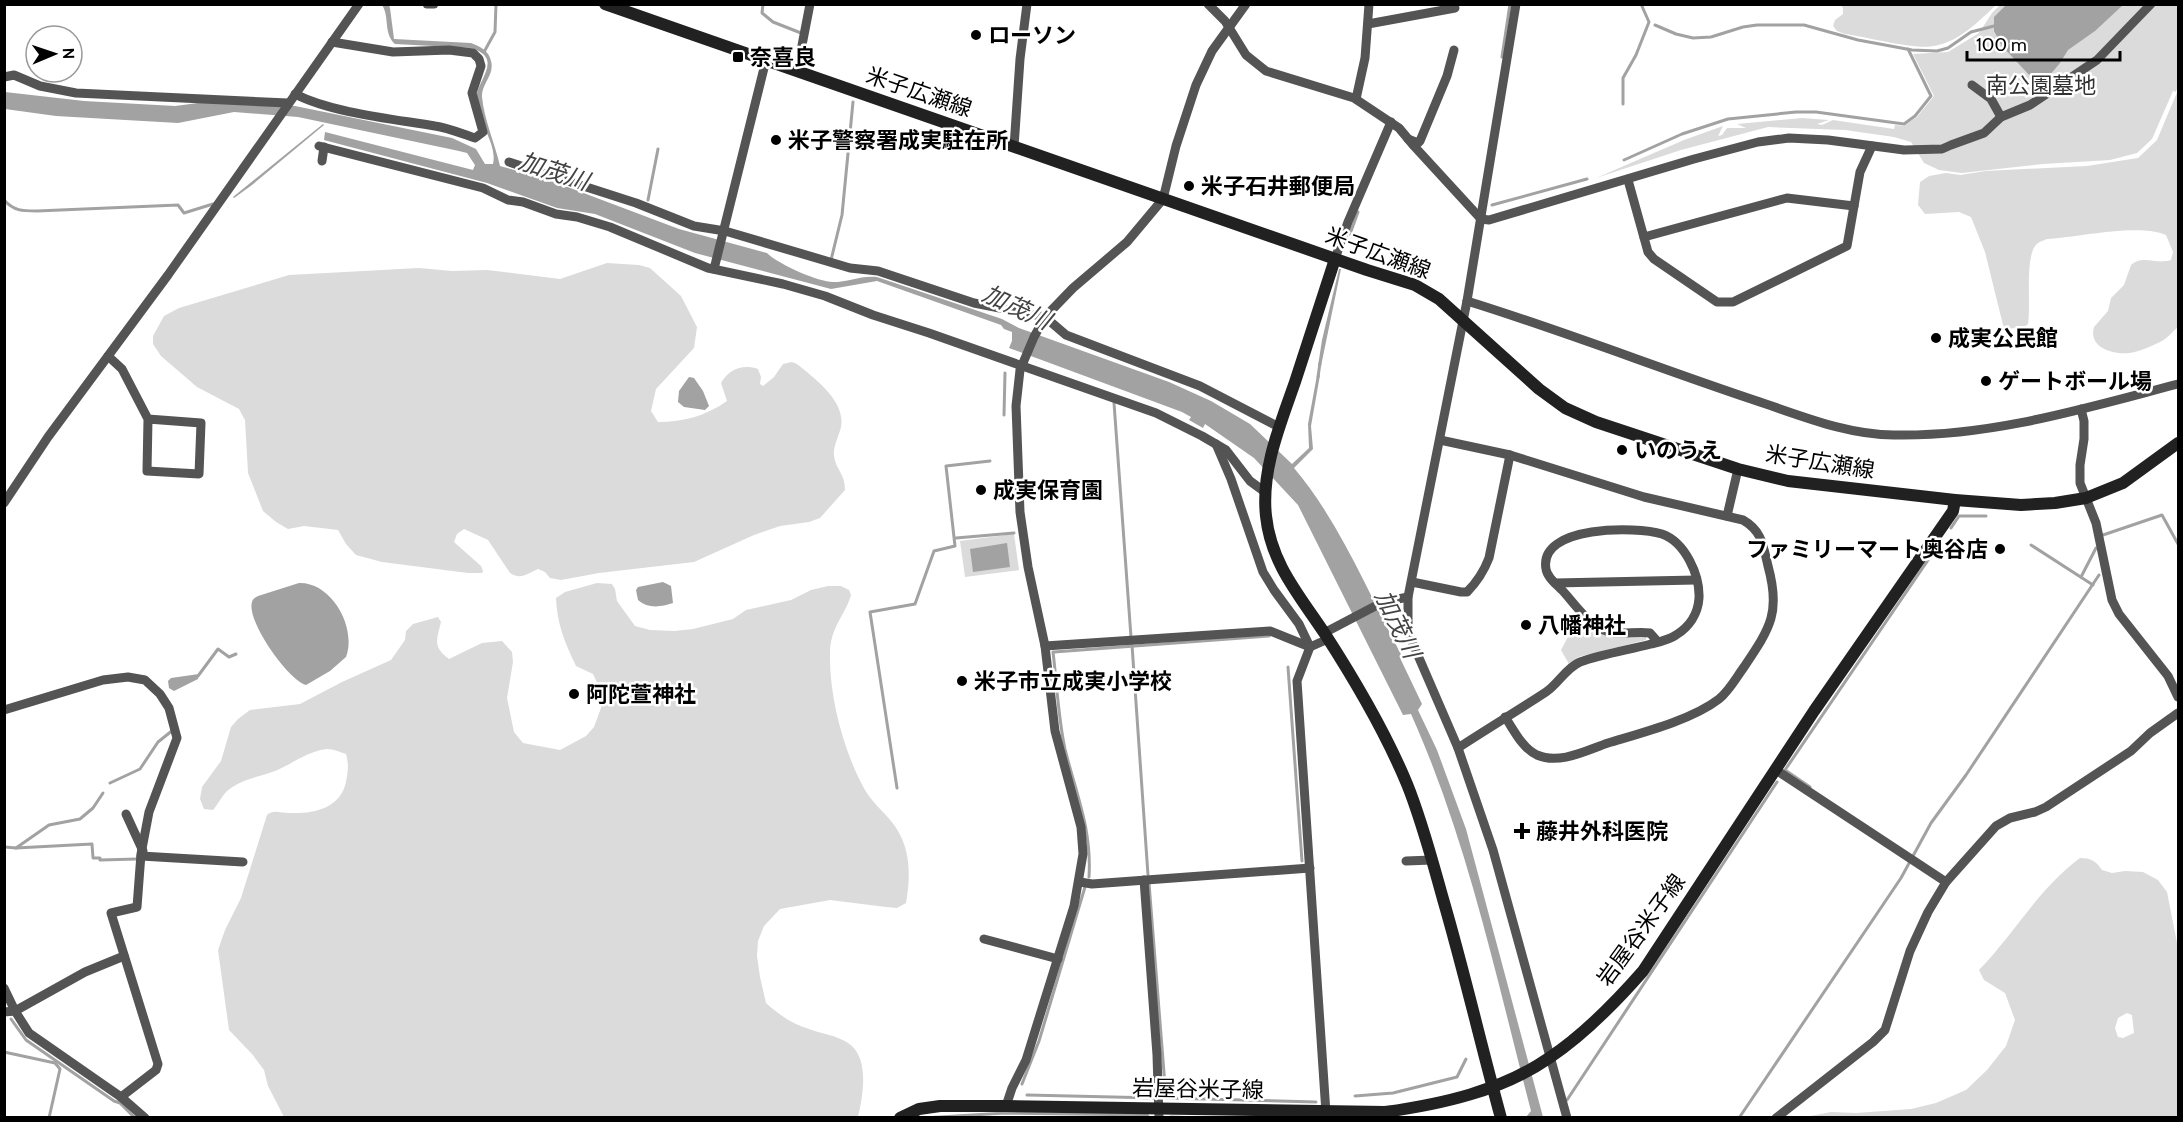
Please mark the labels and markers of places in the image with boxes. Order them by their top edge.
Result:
place label: ローソン [988,22,1076,49]
marker: ローソン [969,28,983,42]
place label: 奈喜良 [750,44,816,71]
marker: 奈喜良 [731,50,745,64]
place label: 米子警察署成実駐在所 [788,127,1008,154]
marker: 米子警察署成実駐在所 [769,133,783,147]
place label: 米子石井郵便局 [1201,173,1355,200]
marker: 米子石井郵便局 [1182,179,1196,193]
place label: 成実公民館 [1948,325,2058,352]
marker: 成実公民館 [1929,331,1943,345]
place label: ゲートボール場 [1998,368,2152,395]
marker: ゲートボール場 [1979,374,1993,388]
place label: いのうえ [1634,437,1722,464]
marker: いのうえ [1615,443,1629,457]
place label: 成実保育園 [993,477,1103,504]
marker: 成実保育園 [974,483,988,497]
place label: ファミリーマート奥谷店 [1746,536,1988,563]
marker: ファミリーマート奥谷店 [1993,542,2007,556]
place label: 八幡神社 [1538,612,1626,639]
marker: 八幡神社 [1519,618,1533,632]
place label: 米子市立成実小学校 [974,668,1172,695]
marker: 米子市立成実小学校 [955,674,969,688]
place label: 阿陀萱神社 [586,681,696,708]
marker: 阿陀萱神社 [567,687,581,701]
place label: 藤井外科医院 [1536,818,1668,845]
marker: 藤井外科医院 [1513,822,1531,840]

